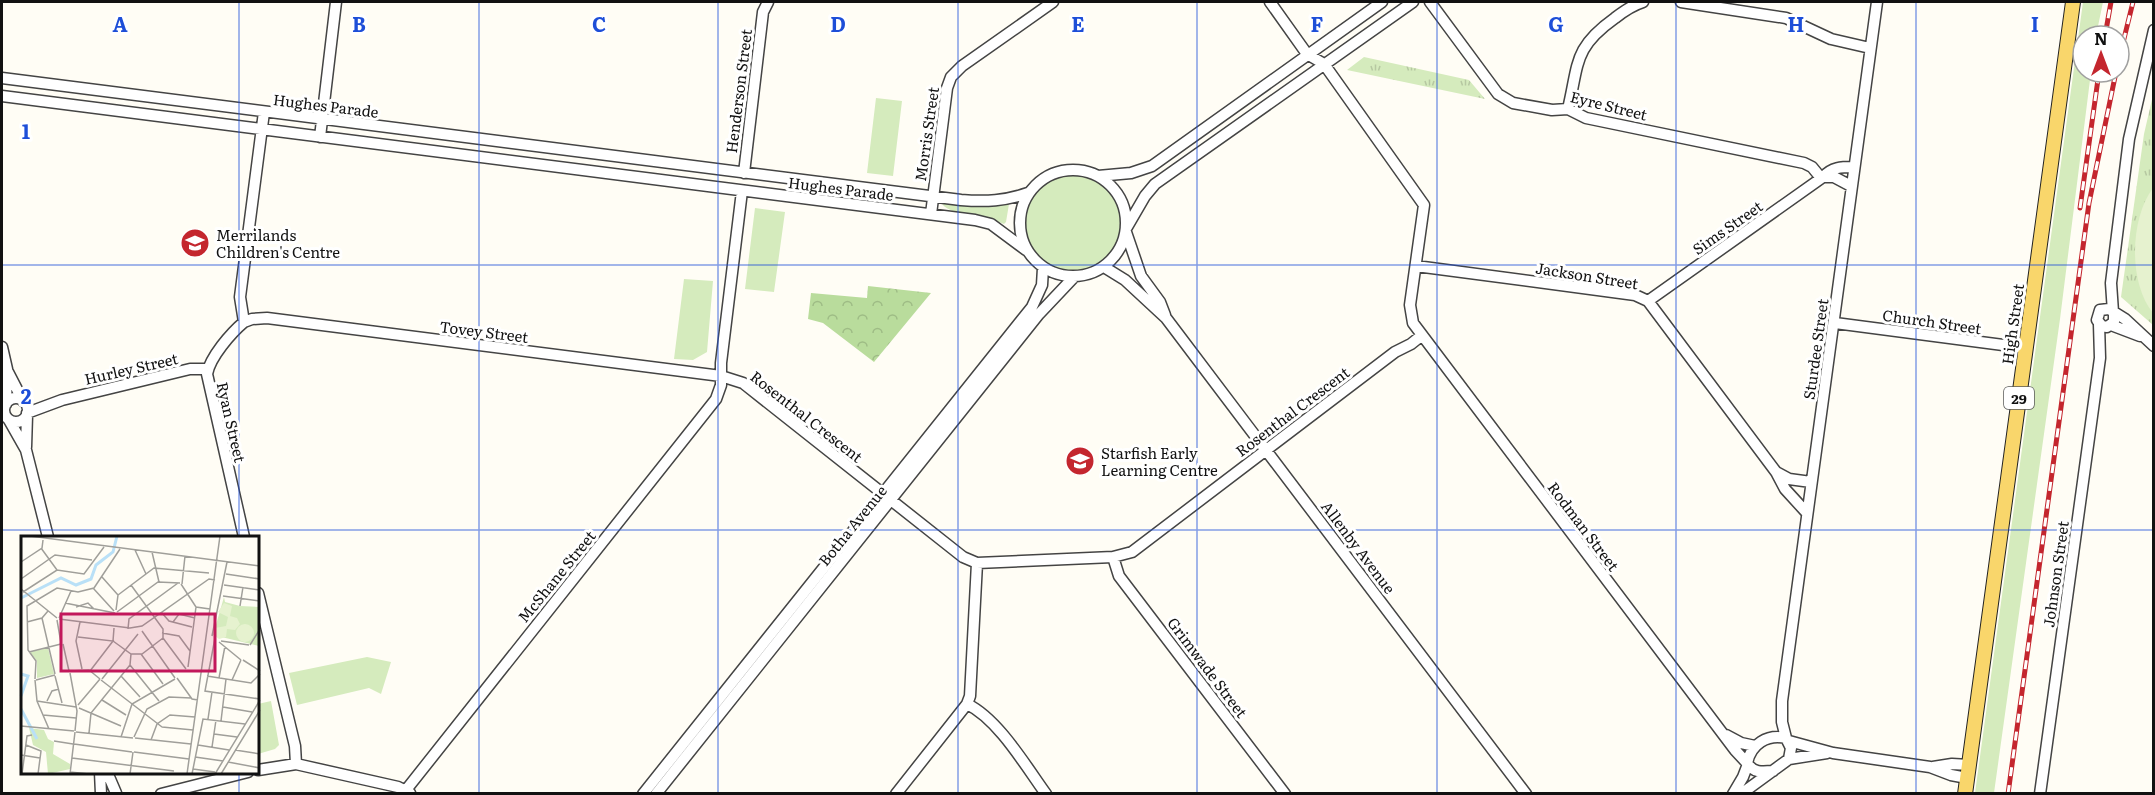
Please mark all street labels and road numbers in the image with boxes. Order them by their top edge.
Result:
street label: Henderson Street [719,28,757,154]
street label: Eyre Street [1568,84,1650,126]
street label: Morris Street [908,85,944,183]
street label: Hughes Parade [272,87,380,123]
street label: Hughes Parade [787,170,895,206]
street label: Sims Street [1687,194,1767,260]
street label: Jackson Street [1534,256,1640,294]
street label: High Street [1995,282,2029,366]
street label: Sturdee Street [1797,297,1833,401]
street label: Church Street [1881,303,1983,339]
street label: Tovey Street [438,314,530,348]
street label: Hurley Street [82,346,180,390]
street label: Rosenthal Crescent [1230,360,1354,462]
street label: Rosenthal Crescent [746,365,868,467]
street label: Ryan Street [212,379,252,465]
road number: 29 [2004,387,2034,409]
street label: Rodman Street [1543,476,1625,576]
street label: Botha Avenue [812,479,892,570]
street label: Allenby Avenue [1316,496,1402,599]
street label: Johnson Street [2036,519,2074,629]
street label: McShane Street [512,525,600,627]
street label: Grimwade Street [1162,612,1254,722]

